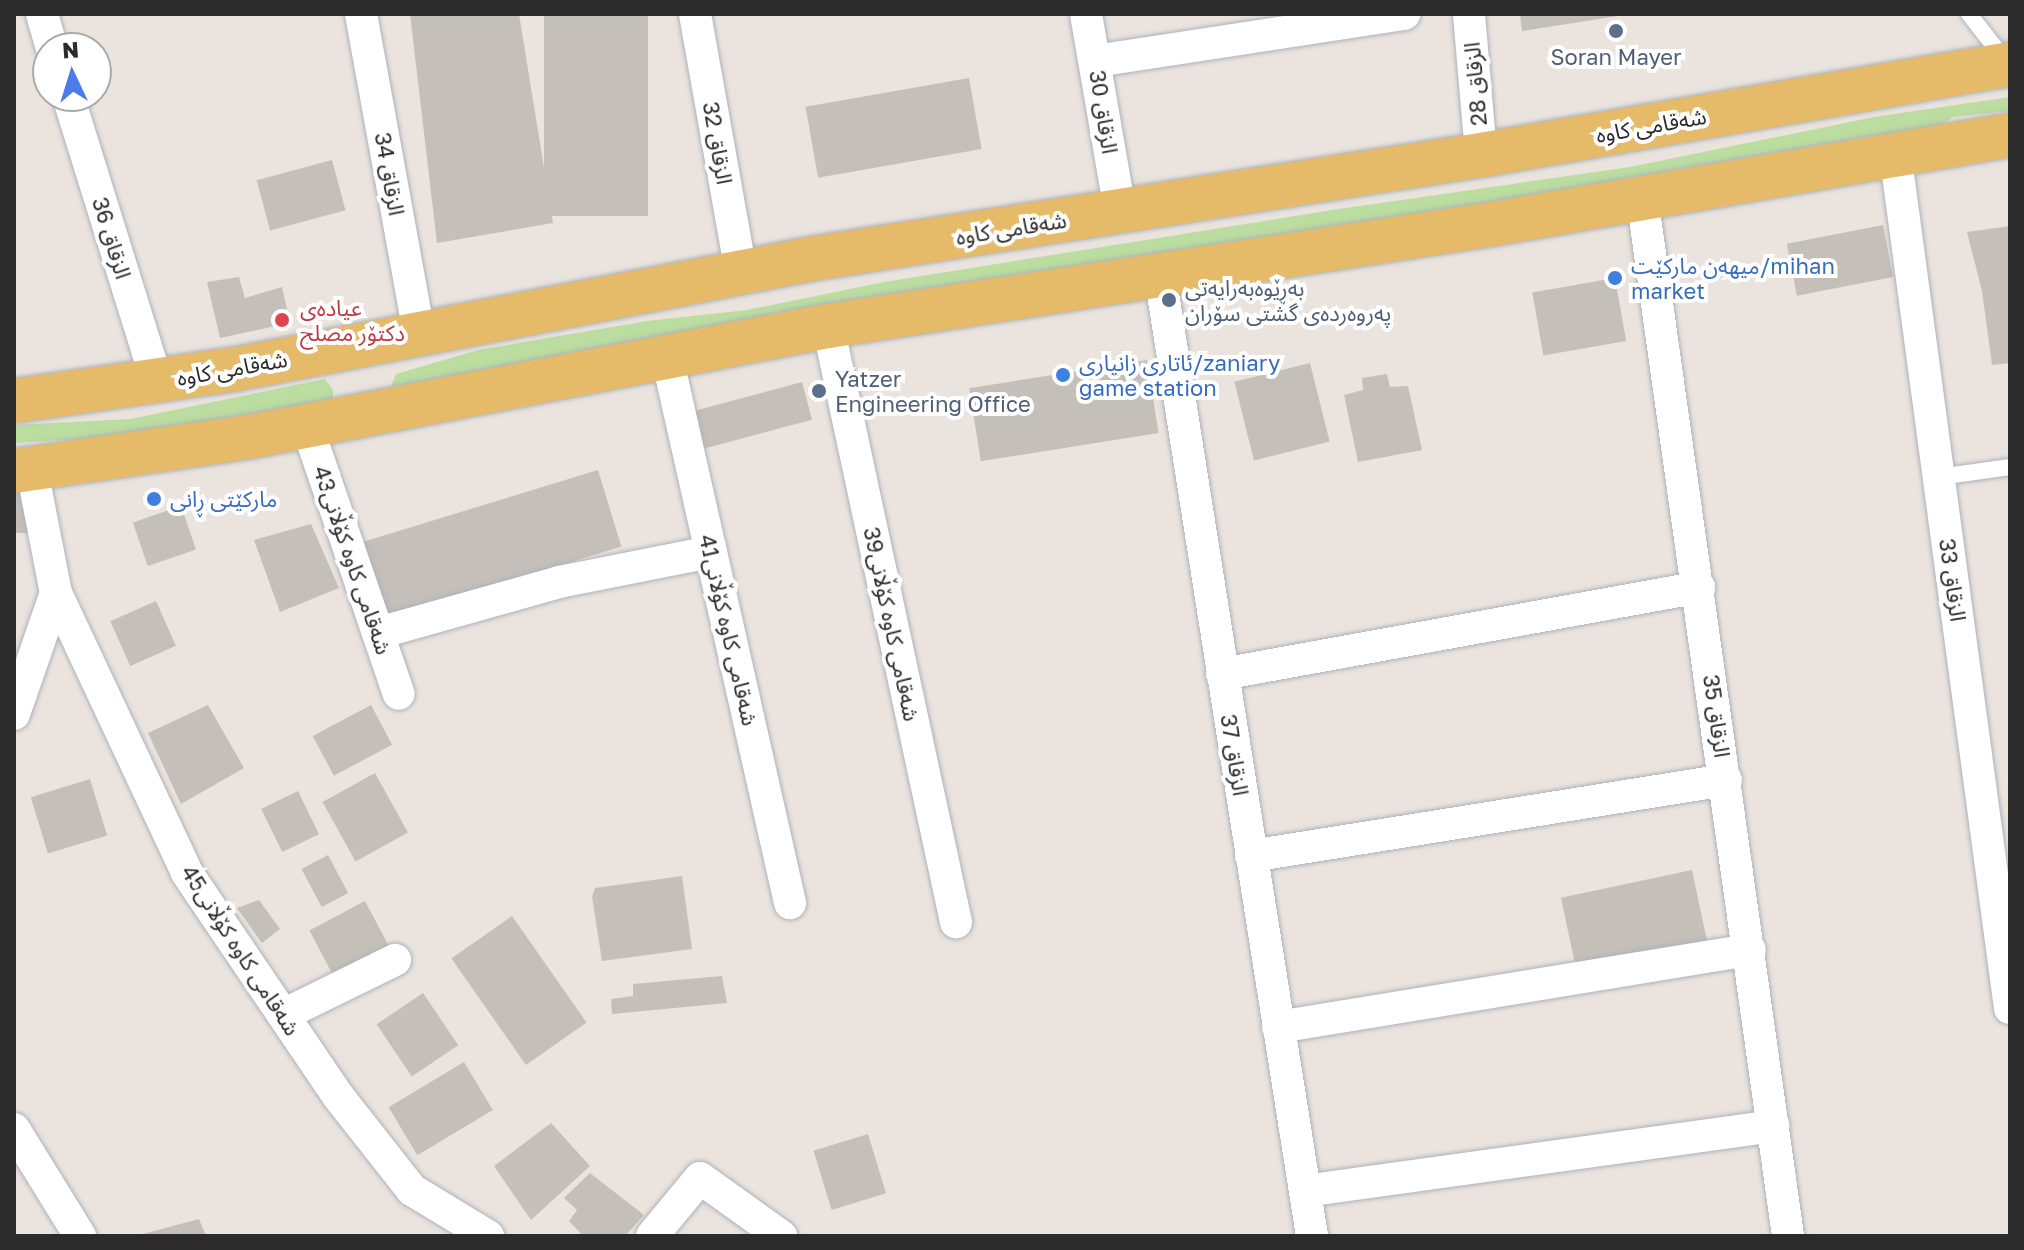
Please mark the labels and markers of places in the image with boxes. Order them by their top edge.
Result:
marker: Soran Mayer [1607,22,1625,40]
place label: Soran Mayer [1550,44,1682,70]
place label: میهەن مارکێت/mihan market [1631,252,1835,304]
marker: میهەن مارکێت/mihan market [1606,269,1624,287]
place label: بەڕێوەبەرایەتی پەروەردەی گشتی سۆران [1185,274,1391,326]
marker: بەڕێوەبەرایەتی پەروەردەی گشتی سۆران [1160,291,1178,309]
place label: عیادەی دکتۆر مصلح [300,294,405,346]
marker: عیادەی دکتۆر مصلح [271,309,293,331]
place label: ئاتاری زانیاری/zaniary game station [1079,349,1280,400]
place label: Yatzer Engineering Office [835,365,1031,416]
marker: ئاتاری زانیاری/zaniary game station [1054,366,1072,384]
marker: Yatzer Engineering Office [810,382,828,400]
place label: مارکێتی ڕانی [170,486,277,512]
marker: مارکێتی ڕانی [145,490,163,508]

